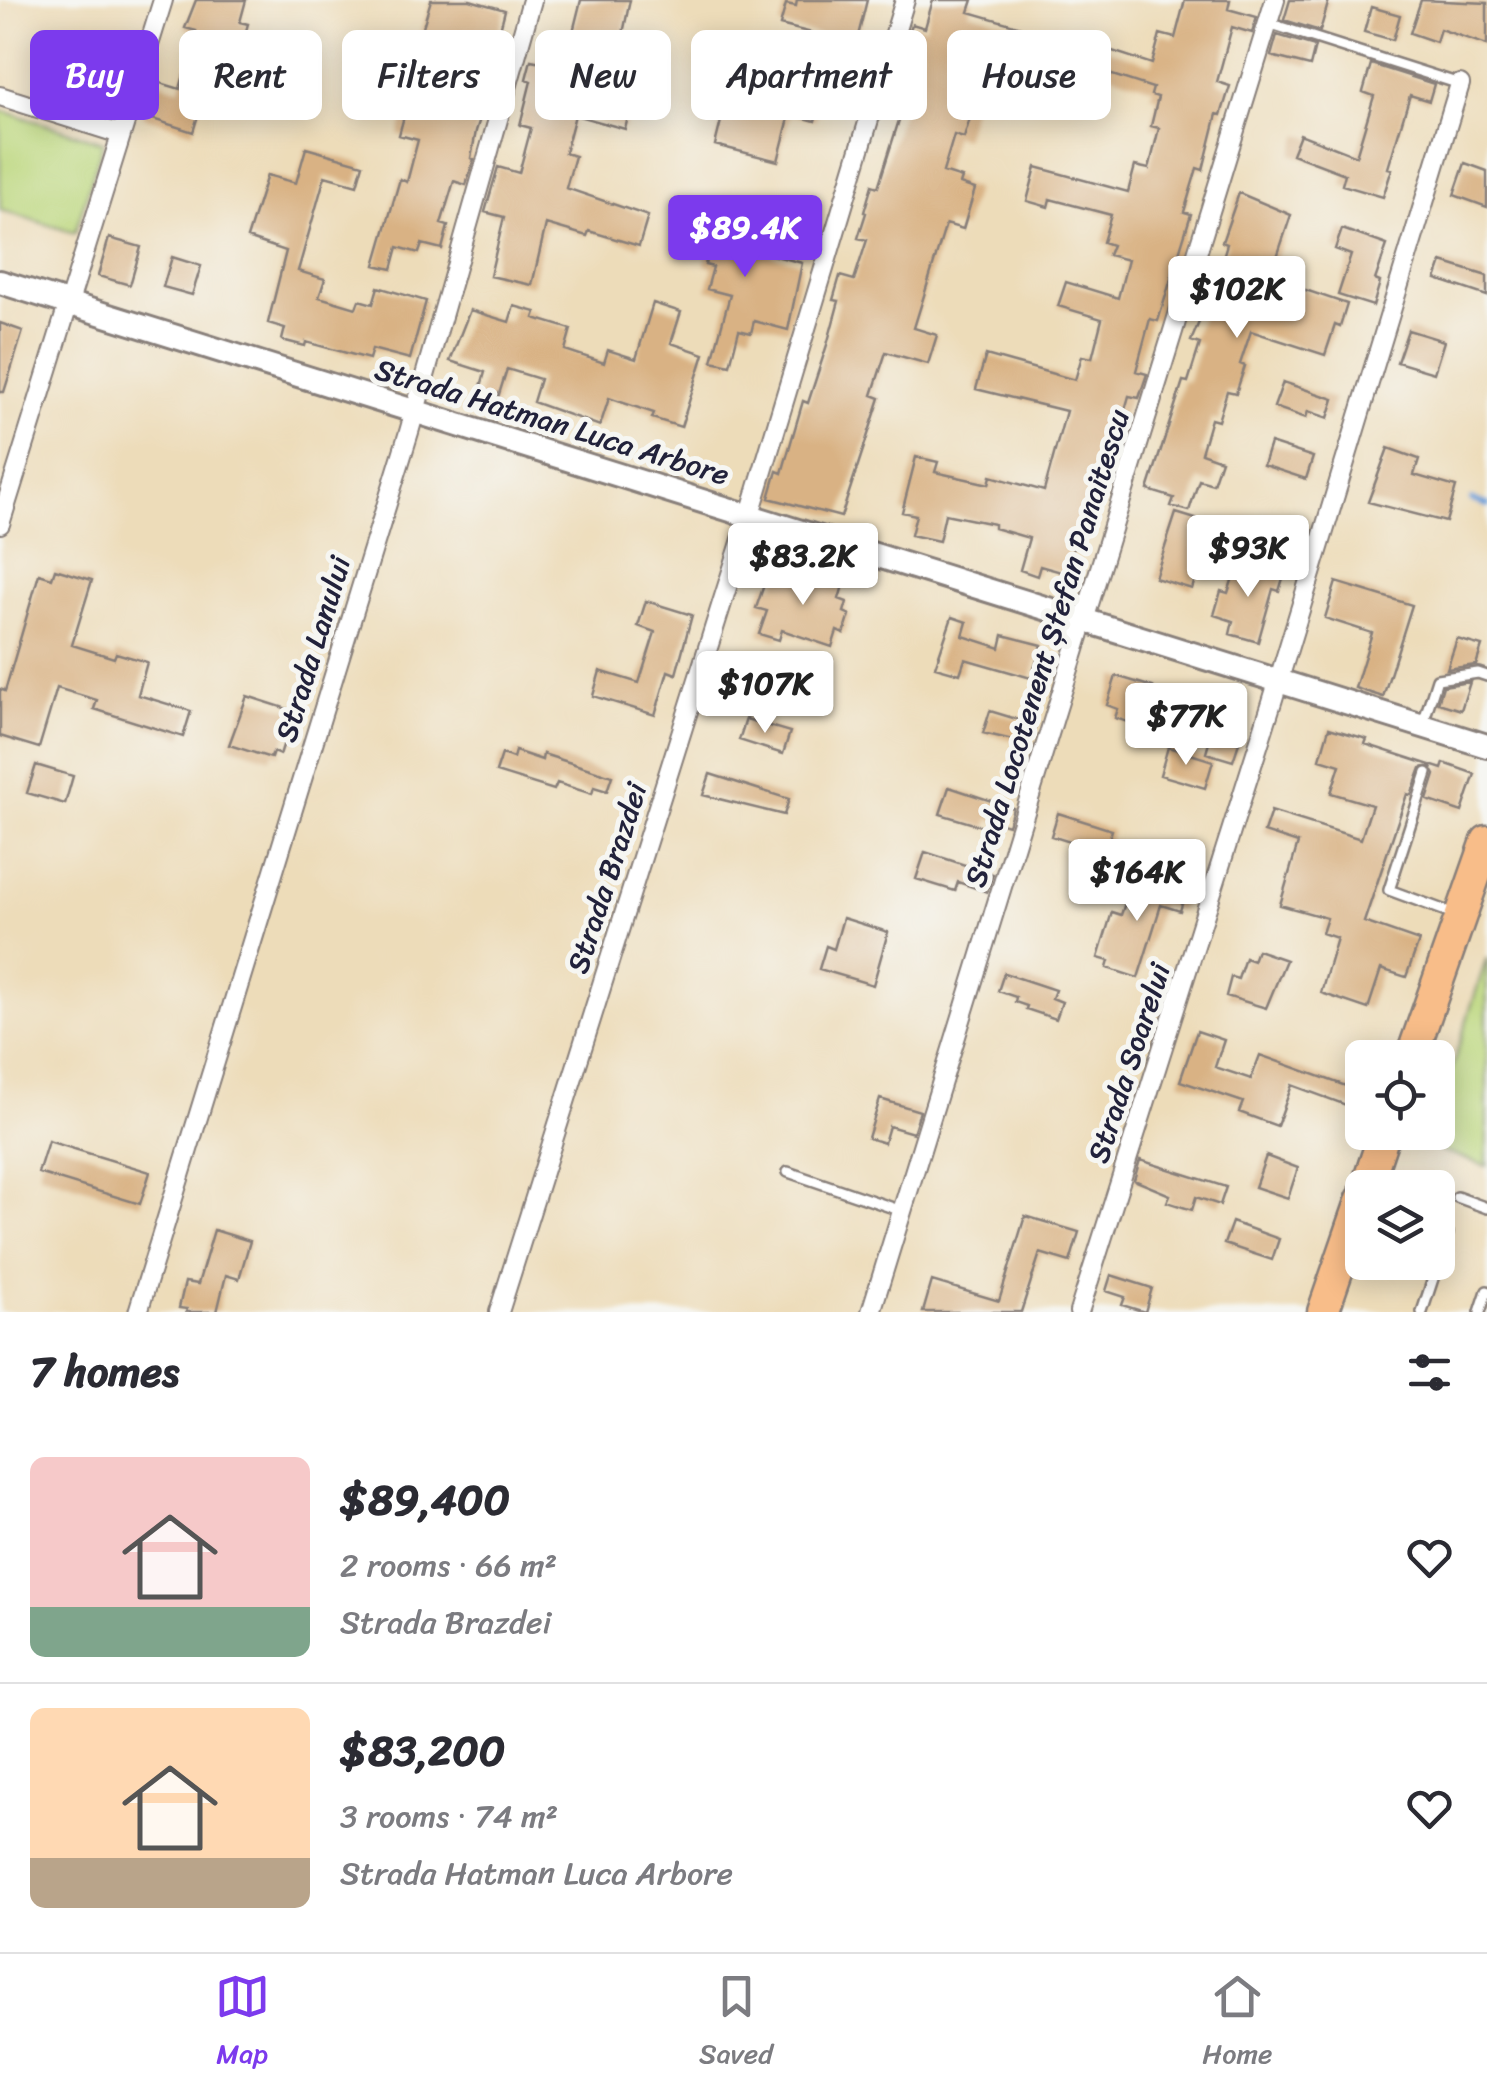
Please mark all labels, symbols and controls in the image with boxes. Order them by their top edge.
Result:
chip: Buy [30,30,159,120]
chip: Rent [179,30,322,120]
chip: Filters [342,30,515,120]
chip: New [535,30,671,120]
chip: Apartment [691,30,927,120]
chip: House [947,30,1111,120]
pin: $89.4K [664,195,826,280]
text: $89.4K [690,199,800,256]
pin: $102K [1167,256,1307,341]
text: $102K [1190,260,1284,317]
street label: Strada Hatman Luca Arbore [368,342,736,502]
street label: Strada Locotenent Ștefan Panaitescu [948,402,1146,894]
pin: $93K [1189,515,1307,600]
text: $93K [1209,519,1287,576]
pin: $83.2K [722,523,884,608]
text: $83.2K [750,527,856,584]
street label: Strada Lanului [259,549,367,749]
pin: $107K [695,651,835,736]
text: $107K [718,655,812,712]
pin: $77K [1127,683,1245,768]
text: $77K [1147,687,1225,744]
street label: Strada Brazdei [551,774,664,981]
pin: $164K [1067,839,1207,924]
text: $164K [1091,843,1183,900]
street label: Strada Soarelui [1071,954,1187,1170]
map controls [1345,1040,1455,1280]
button: locate [1345,1040,1455,1150]
button: layers [1345,1170,1455,1280]
text: 7 homes [30,1335,179,1409]
icon: filters [1402,1345,1457,1400]
text: $89,400 [340,1463,510,1537]
icon: home [110,1497,230,1617]
icon: heart [1402,1530,1457,1585]
text: 2 rooms · 66 m² [340,1537,557,1594]
text: Strada Brazdei [340,1594,551,1651]
text: $83,200 [340,1714,505,1788]
icon: home [110,1748,230,1868]
icon: heart [1402,1781,1457,1836]
text: 3 rooms · 74 m² [340,1788,558,1845]
text: Strada Hatman Luca Arbore [340,1845,733,1902]
tab: Map [215,1969,270,2078]
tab: Saved [699,1969,773,2078]
tab: Home [1202,1969,1272,2078]

